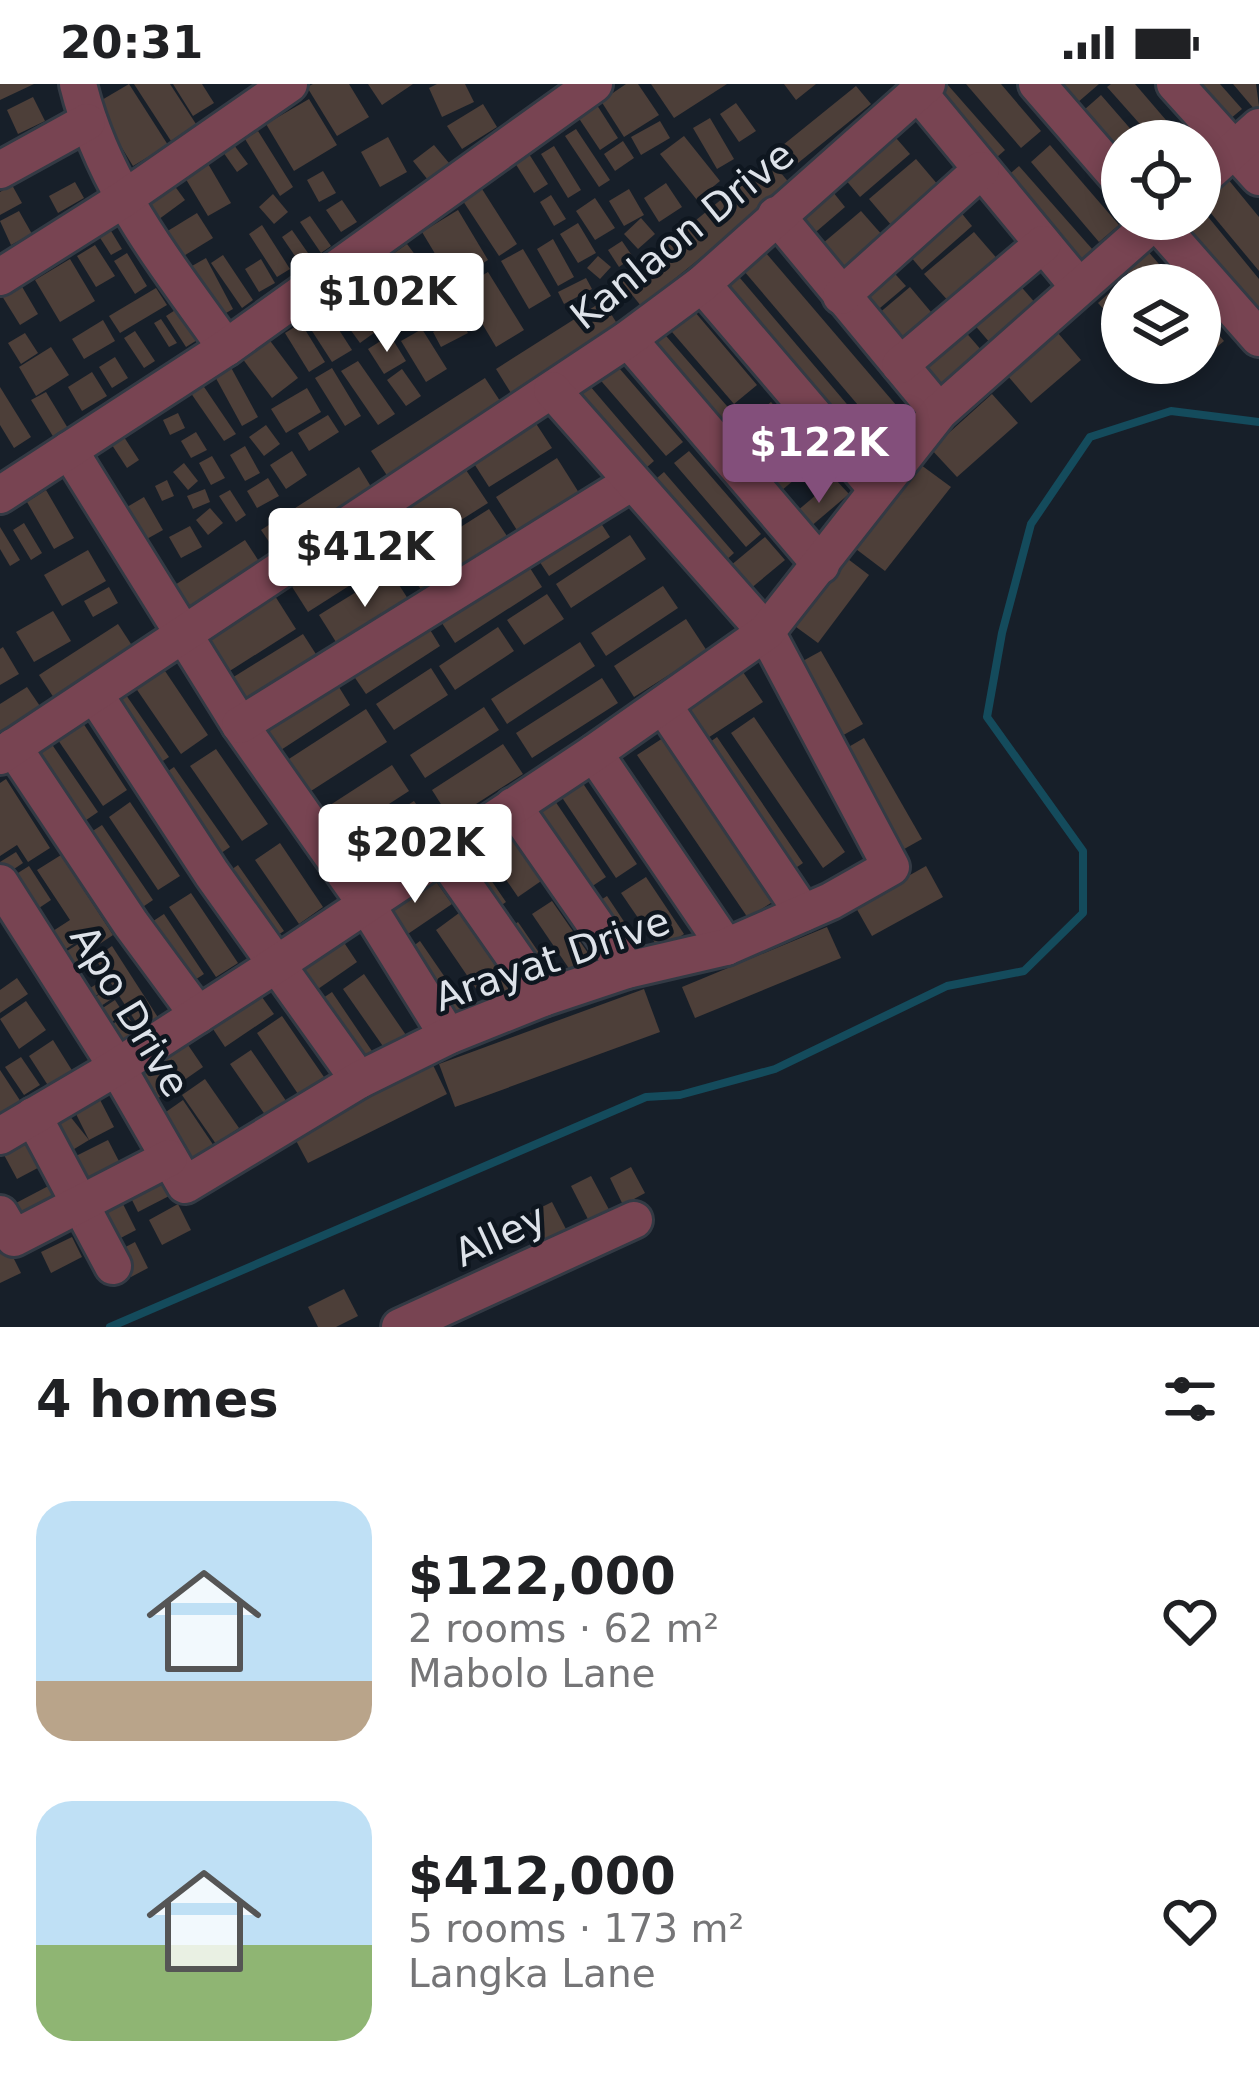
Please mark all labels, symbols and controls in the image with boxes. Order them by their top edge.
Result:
text: 20:31 [60,16,203,69]
map controls [1101,120,1221,384]
button: locate [1101,120,1221,240]
street label: Kanlaon Drive [562,132,802,338]
pin: $102K [303,253,471,355]
button: layers [1101,264,1221,384]
text: $102K [318,269,456,314]
pin: $122K [735,404,903,506]
text: $122K [750,420,888,465]
pin: $412K [281,508,449,610]
text: $412K [296,524,434,569]
pin: $202K [331,804,499,906]
text: $202K [346,820,484,865]
street label: Arayat Drive [429,898,675,1020]
street label: Apo Drive [61,917,199,1105]
street label: Alley [447,1194,553,1276]
icon: filters [1157,1366,1223,1432]
text: 4 homes [36,1370,279,1429]
text: $122,000 [408,1547,676,1606]
icon: home [132,1549,276,1693]
icon: heart [1157,1588,1223,1654]
text: 2 rooms · 62 m² [408,1606,719,1651]
text: Mabolo Lane [408,1651,656,1696]
text: $412,000 [408,1847,676,1906]
icon: home [132,1849,276,1993]
icon: heart [1157,1888,1223,1954]
text: 5 rooms · 173 m² [408,1906,744,1951]
text: Langka Lane [408,1951,656,1996]

